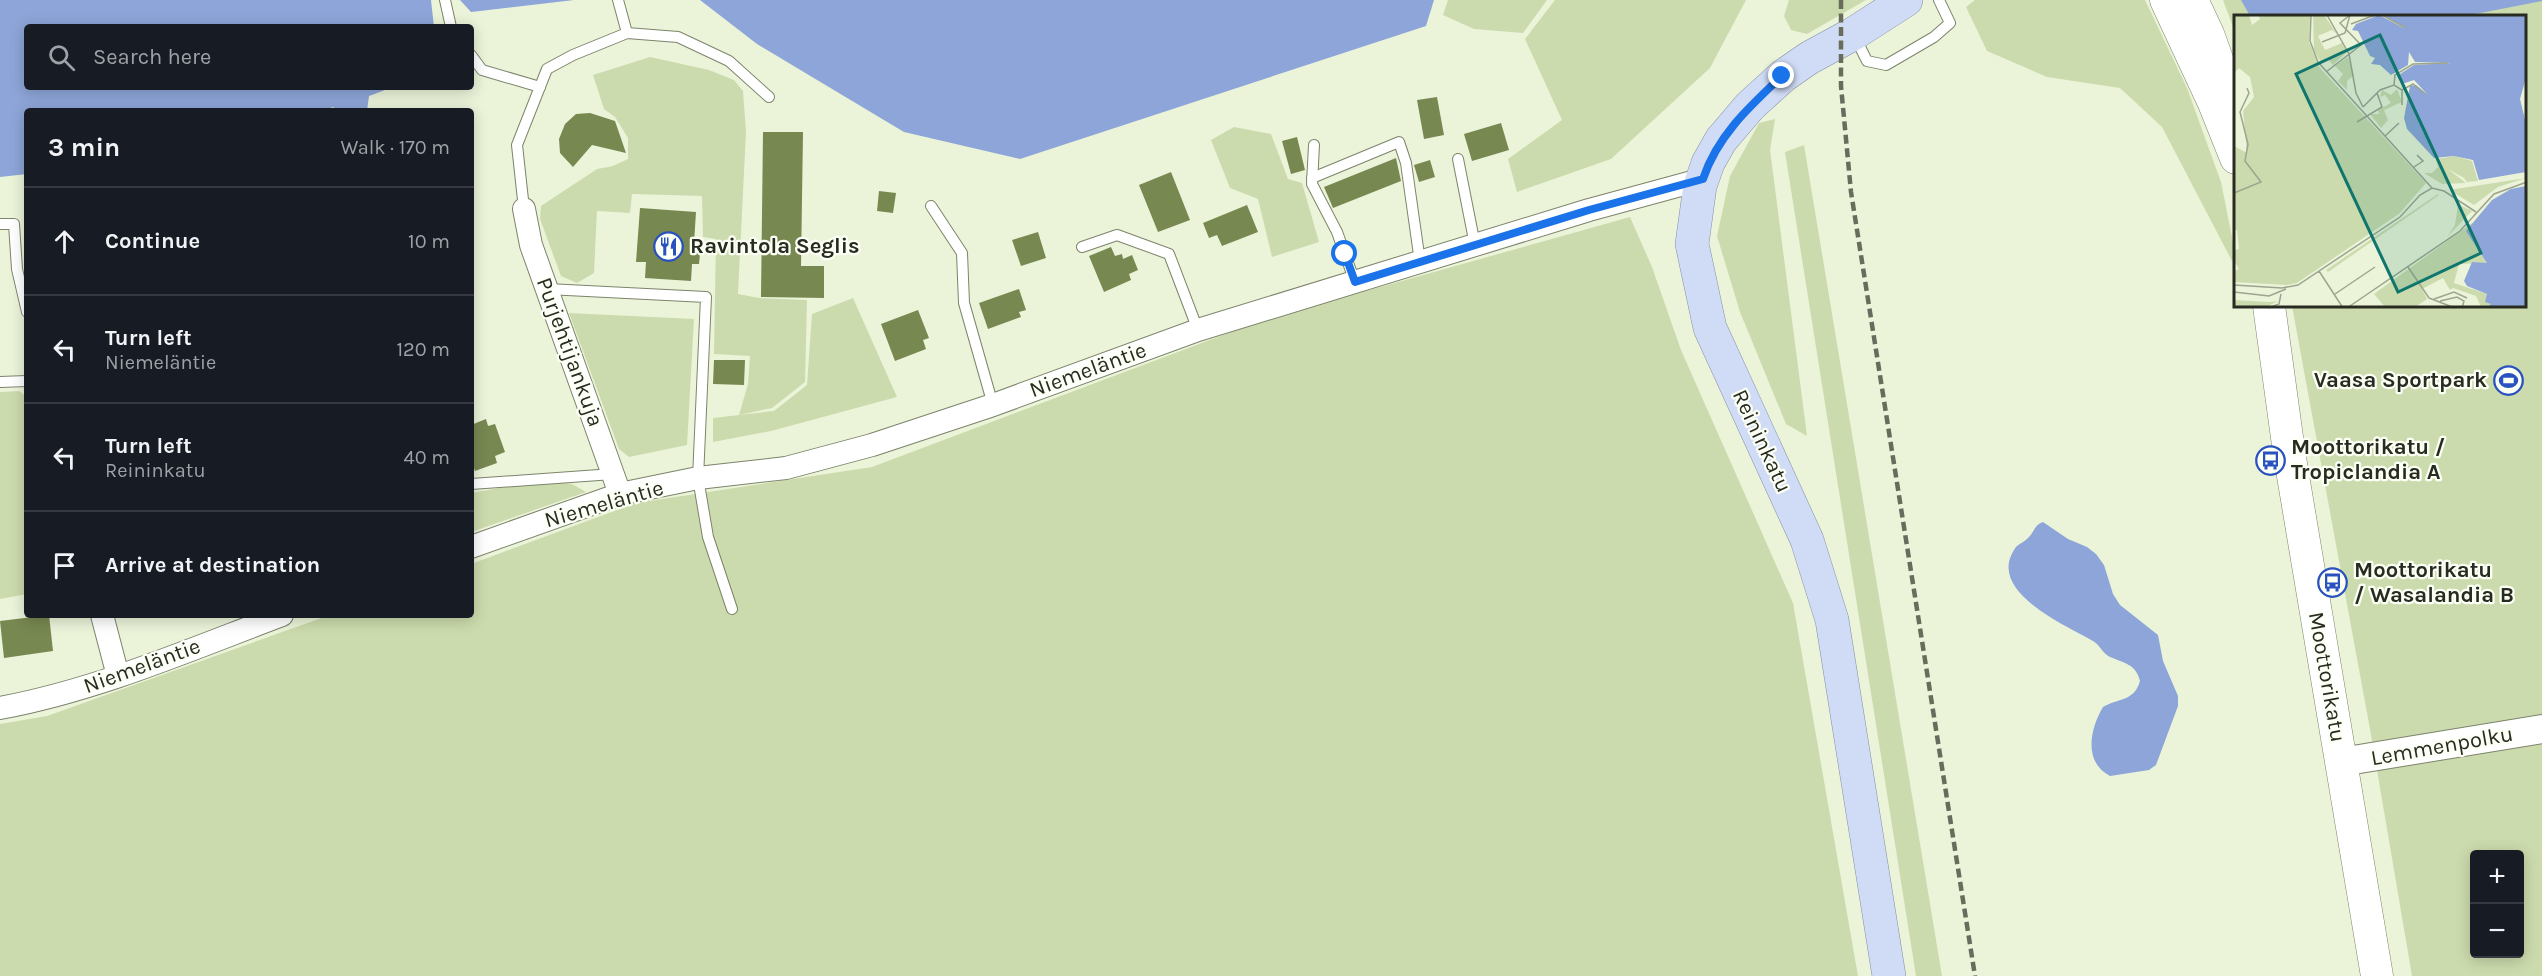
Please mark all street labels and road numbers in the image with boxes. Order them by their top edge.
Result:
street label: Purjehtijankuja [531,274,609,430]
street label: Niemeläntie [1026,337,1150,403]
street label: Reininkatu [1727,385,1797,497]
street label: Niemeläntie [542,475,666,533]
street label: Moottorikatu [2303,610,2351,744]
street label: Niemeläntie [80,633,204,699]
street label: Lemmenpolku [2369,721,2515,771]

